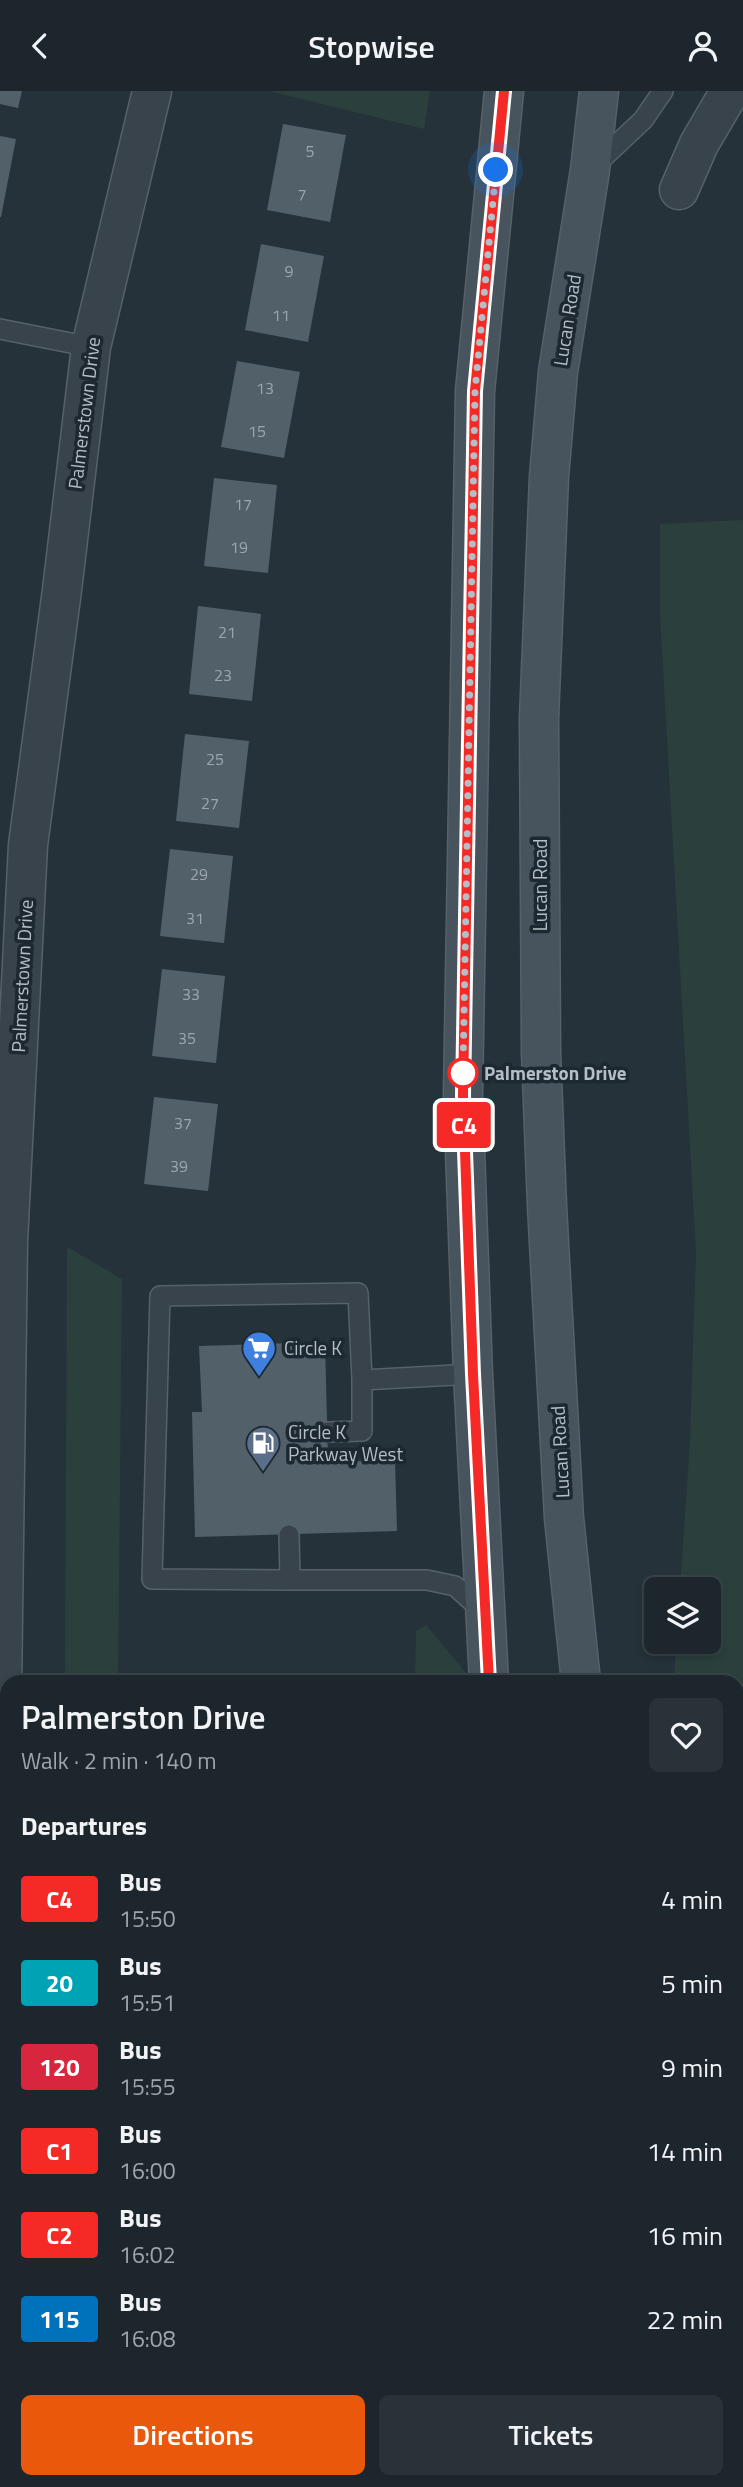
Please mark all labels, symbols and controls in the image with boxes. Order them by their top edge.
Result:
text: Stopwise [308,22,435,70]
icon: back [21,27,59,65]
icon: person [684,27,722,65]
house number: 5 [306,139,315,163]
your location [478,152,513,187]
house number: 7 [298,182,306,206]
house number: 9 [285,259,294,283]
street label: Lucan Road [545,272,588,368]
house number: 11 [272,303,290,327]
street label: Palmerstown Drive [60,335,107,491]
house number: 13 [256,376,274,400]
house number: 15 [248,419,266,443]
house number: 17 [234,492,252,516]
house number: 19 [230,535,248,559]
house number: 21 [218,620,236,644]
house number: 23 [214,663,232,687]
house number: 25 [206,747,224,771]
house number: 27 [201,791,219,815]
street label: Lucan Road [525,839,554,931]
house number: 29 [190,862,208,886]
street label: Palmerstown Drive [3,899,40,1053]
house number: 31 [186,906,204,930]
house number: 33 [182,982,200,1006]
house number: 35 [178,1026,196,1050]
marker: Palmerston Drive [448,1058,478,1088]
place label: Palmerston Drive [484,1058,627,1087]
line badge: C4 [433,1102,496,1148]
text: C4 [451,1107,477,1143]
house number: 37 [174,1111,192,1135]
house number: 39 [170,1154,188,1178]
supermarket icon: Circle K [240,1329,278,1378]
place label: Circle K [284,1333,342,1362]
street label: Lucan Road [543,1405,576,1499]
place label: Circle K Parkway West [288,1417,403,1468]
fuel station icon: Circle K Parkway West [244,1424,282,1473]
map controls [644,1577,721,1654]
button: layers [644,1577,721,1654]
text: Palmerston Drive [21,1692,266,1742]
button: heart [649,1698,723,1772]
text: Walk · 2 min · 140 m [21,1743,217,1778]
text: Departures [21,1806,147,1845]
text: Bus [119,1862,161,1901]
text: 4 min [661,1880,723,1919]
text: C4 [46,1881,73,1917]
text: 15:50 [119,1901,176,1936]
text: Bus [119,1946,161,1985]
text: 5 min [661,1964,723,2003]
text: 20 [46,1965,73,2001]
text: 15:51 [119,1985,176,2020]
text: Bus [119,2030,161,2069]
text: 9 min [661,2048,723,2087]
text: 120 [39,2049,80,2085]
text: 15:55 [119,2069,176,2104]
text: Bus [119,2114,161,2153]
text: 14 min [647,2132,723,2171]
text: C1 [46,2133,73,2169]
text: 16:00 [119,2153,176,2188]
text: Bus [119,2198,161,2237]
text: 16 min [647,2216,723,2255]
text: C2 [46,2217,73,2253]
text: 16:02 [119,2237,176,2272]
text: Bus [119,2282,161,2321]
text: 22 min [647,2300,723,2339]
text: 115 [39,2301,80,2337]
text: 16:08 [119,2321,176,2356]
button: Directions [21,2395,365,2475]
button: Tickets [379,2395,723,2475]

